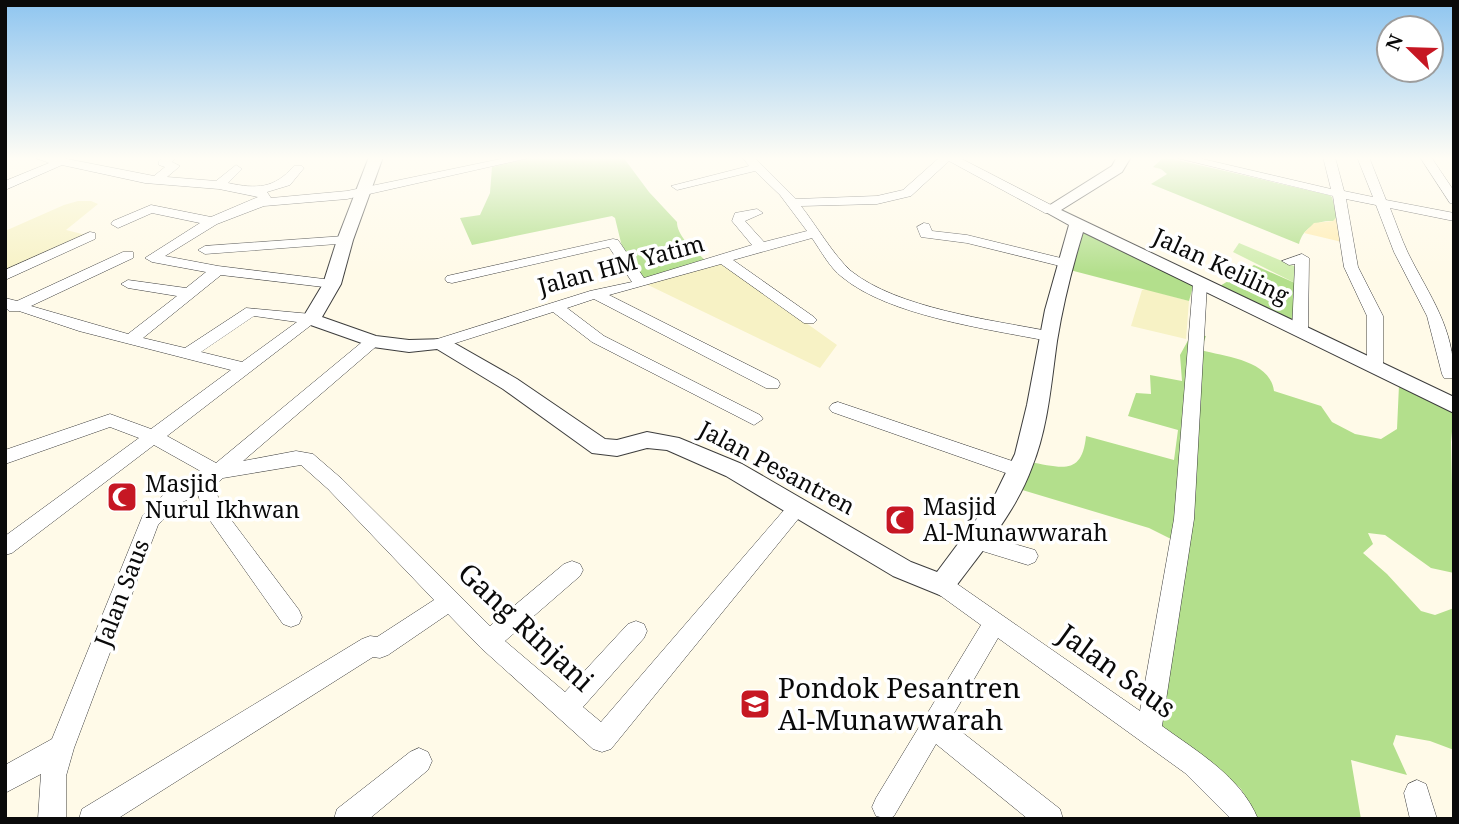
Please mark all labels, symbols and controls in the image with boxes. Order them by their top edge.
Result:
north arrow [1375,14,1445,84]
text: N [1379,30,1409,54]
street label: Jalan Keliling [1148,219,1295,311]
street label: Jalan HM Yatim [533,226,708,302]
street label: Jalan Pesantren [693,412,861,522]
place label: Masjid Nurul Ikhwan [145,467,300,525]
mosque icon: Masjid Nurul Ikhwan [105,480,139,514]
place label: Masjid Al-Munawwarah [923,490,1108,548]
mosque icon: Masjid Al-Munawwarah [883,503,917,537]
street label: Jalan Saus [86,534,156,652]
street label: Gang Rinjani [451,553,603,699]
street label: Jalan Saus [1050,614,1184,726]
place label: Pondok Pesantren Al-Munawwarah [778,668,1021,738]
school or university icon: Pondok Pesantren Al-Munawwarah [738,687,772,721]

